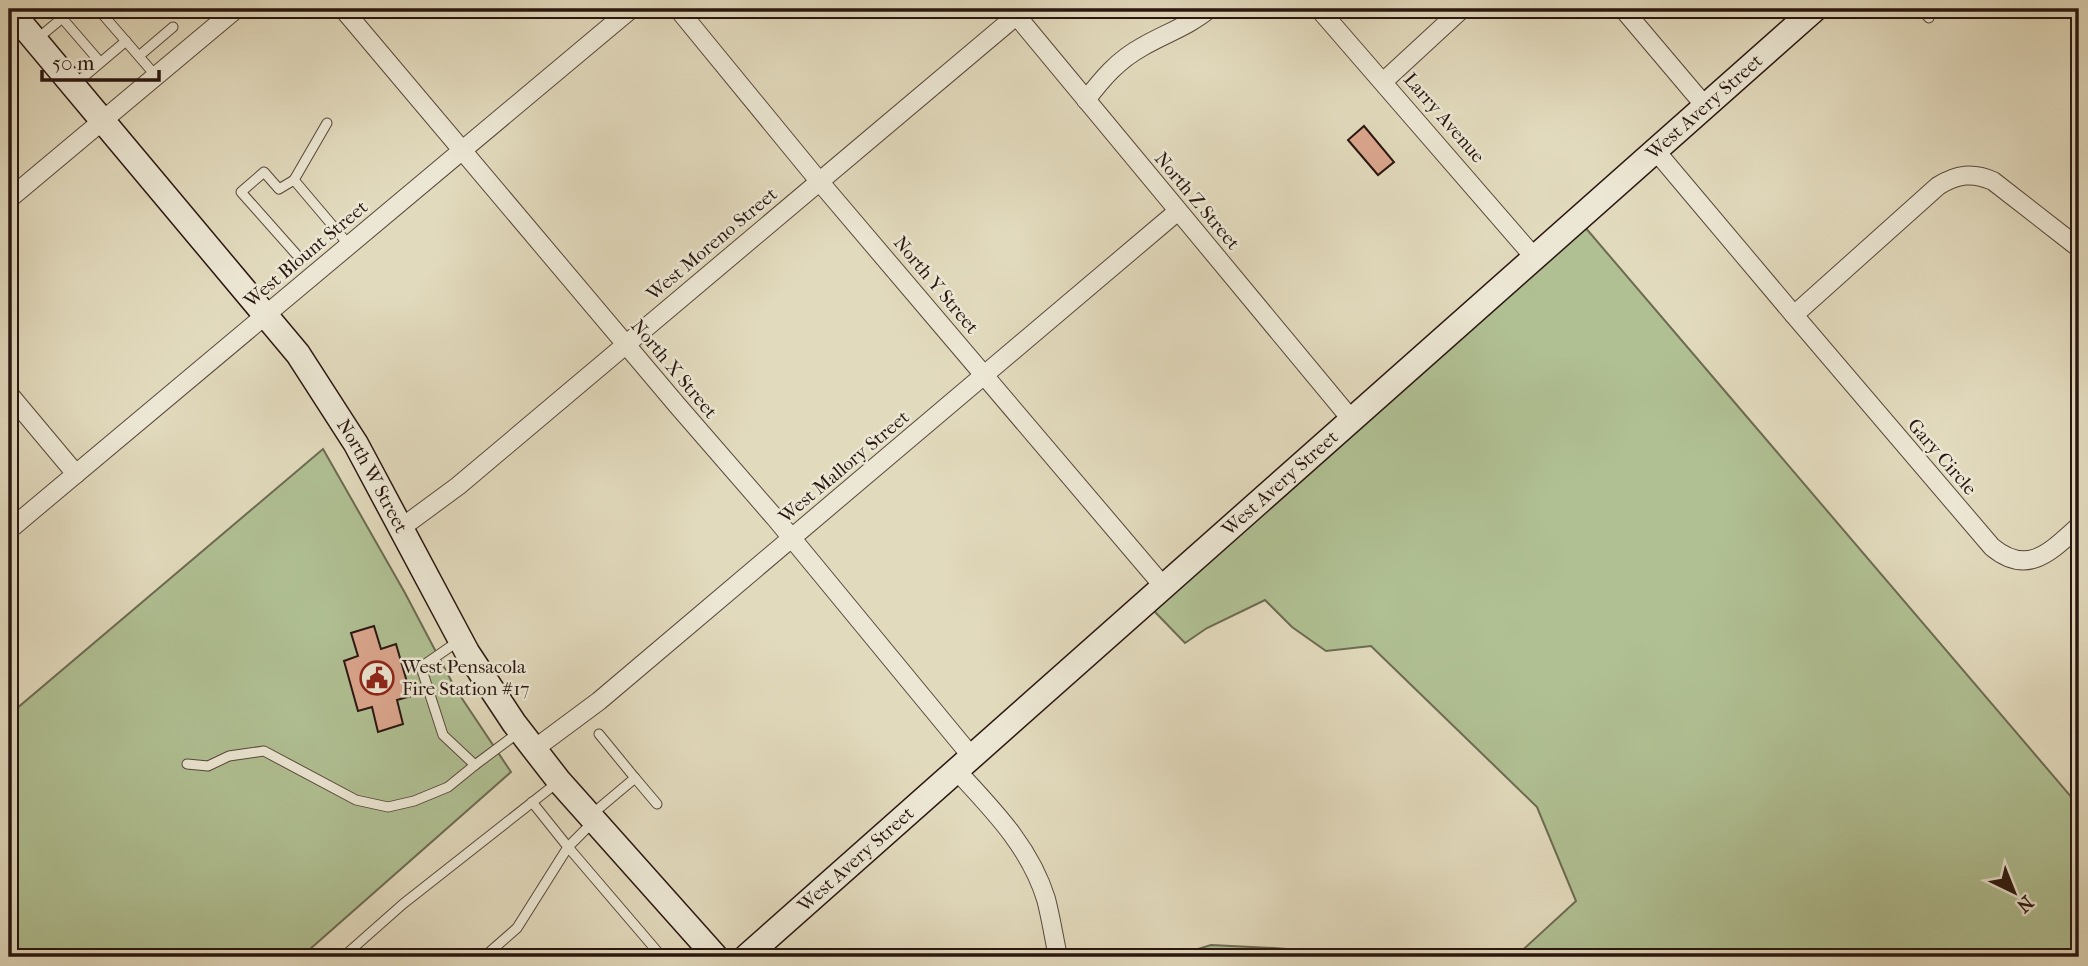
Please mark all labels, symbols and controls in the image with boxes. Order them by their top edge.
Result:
scale bar [42,38,159,82]
street label: West Avery Street [1641,50,1767,165]
text: 50 m [52,51,95,75]
street label: Larry Avenue [1399,69,1489,167]
street label: North Z Street [1150,148,1244,254]
street label: West Moreno Street [642,183,782,306]
street label: West Blount Street [239,196,372,313]
street label: North Y Street [889,232,983,338]
street label: North X Street [626,315,722,423]
street label: West Mallory Street [774,406,914,528]
street label: Gary Circle [1903,414,1981,500]
street label: North W Street [332,415,412,537]
street label: West Avery Street [1217,426,1343,541]
place label: West Pensacola Fire Station #17 [401,656,529,700]
public building icon: West Pensacola Fire Station #17 [358,659,396,697]
street label: West Avery Street [793,802,919,917]
north arrow [1980,858,2050,928]
text: N [2012,891,2038,917]

